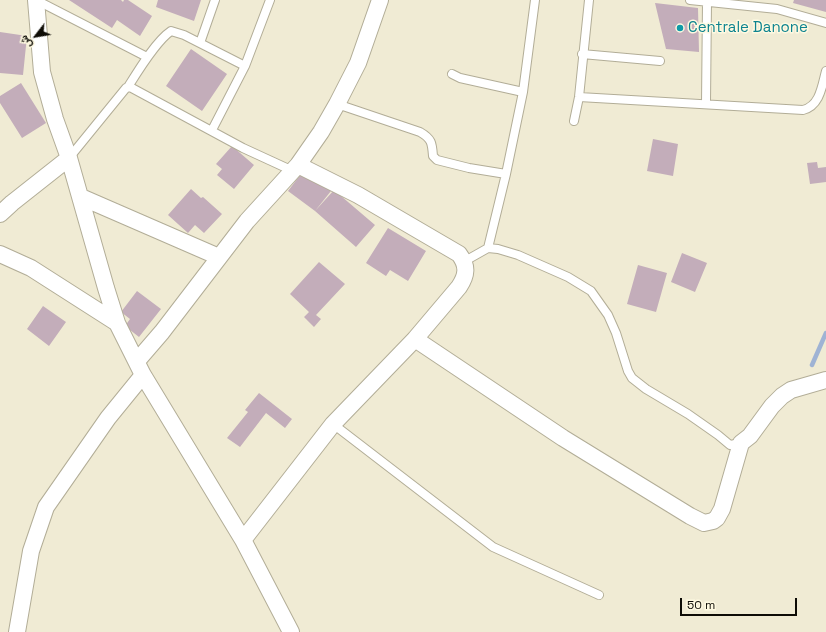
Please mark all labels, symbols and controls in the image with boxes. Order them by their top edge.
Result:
north arrow [16,16,56,56]
place label: Centrale Danone [688,19,808,37]
marker: Centrale Danone [675,23,685,33]
text: ش [16,33,35,51]
scale bar [682,590,799,616]
text: 50 m [687,597,715,613]

